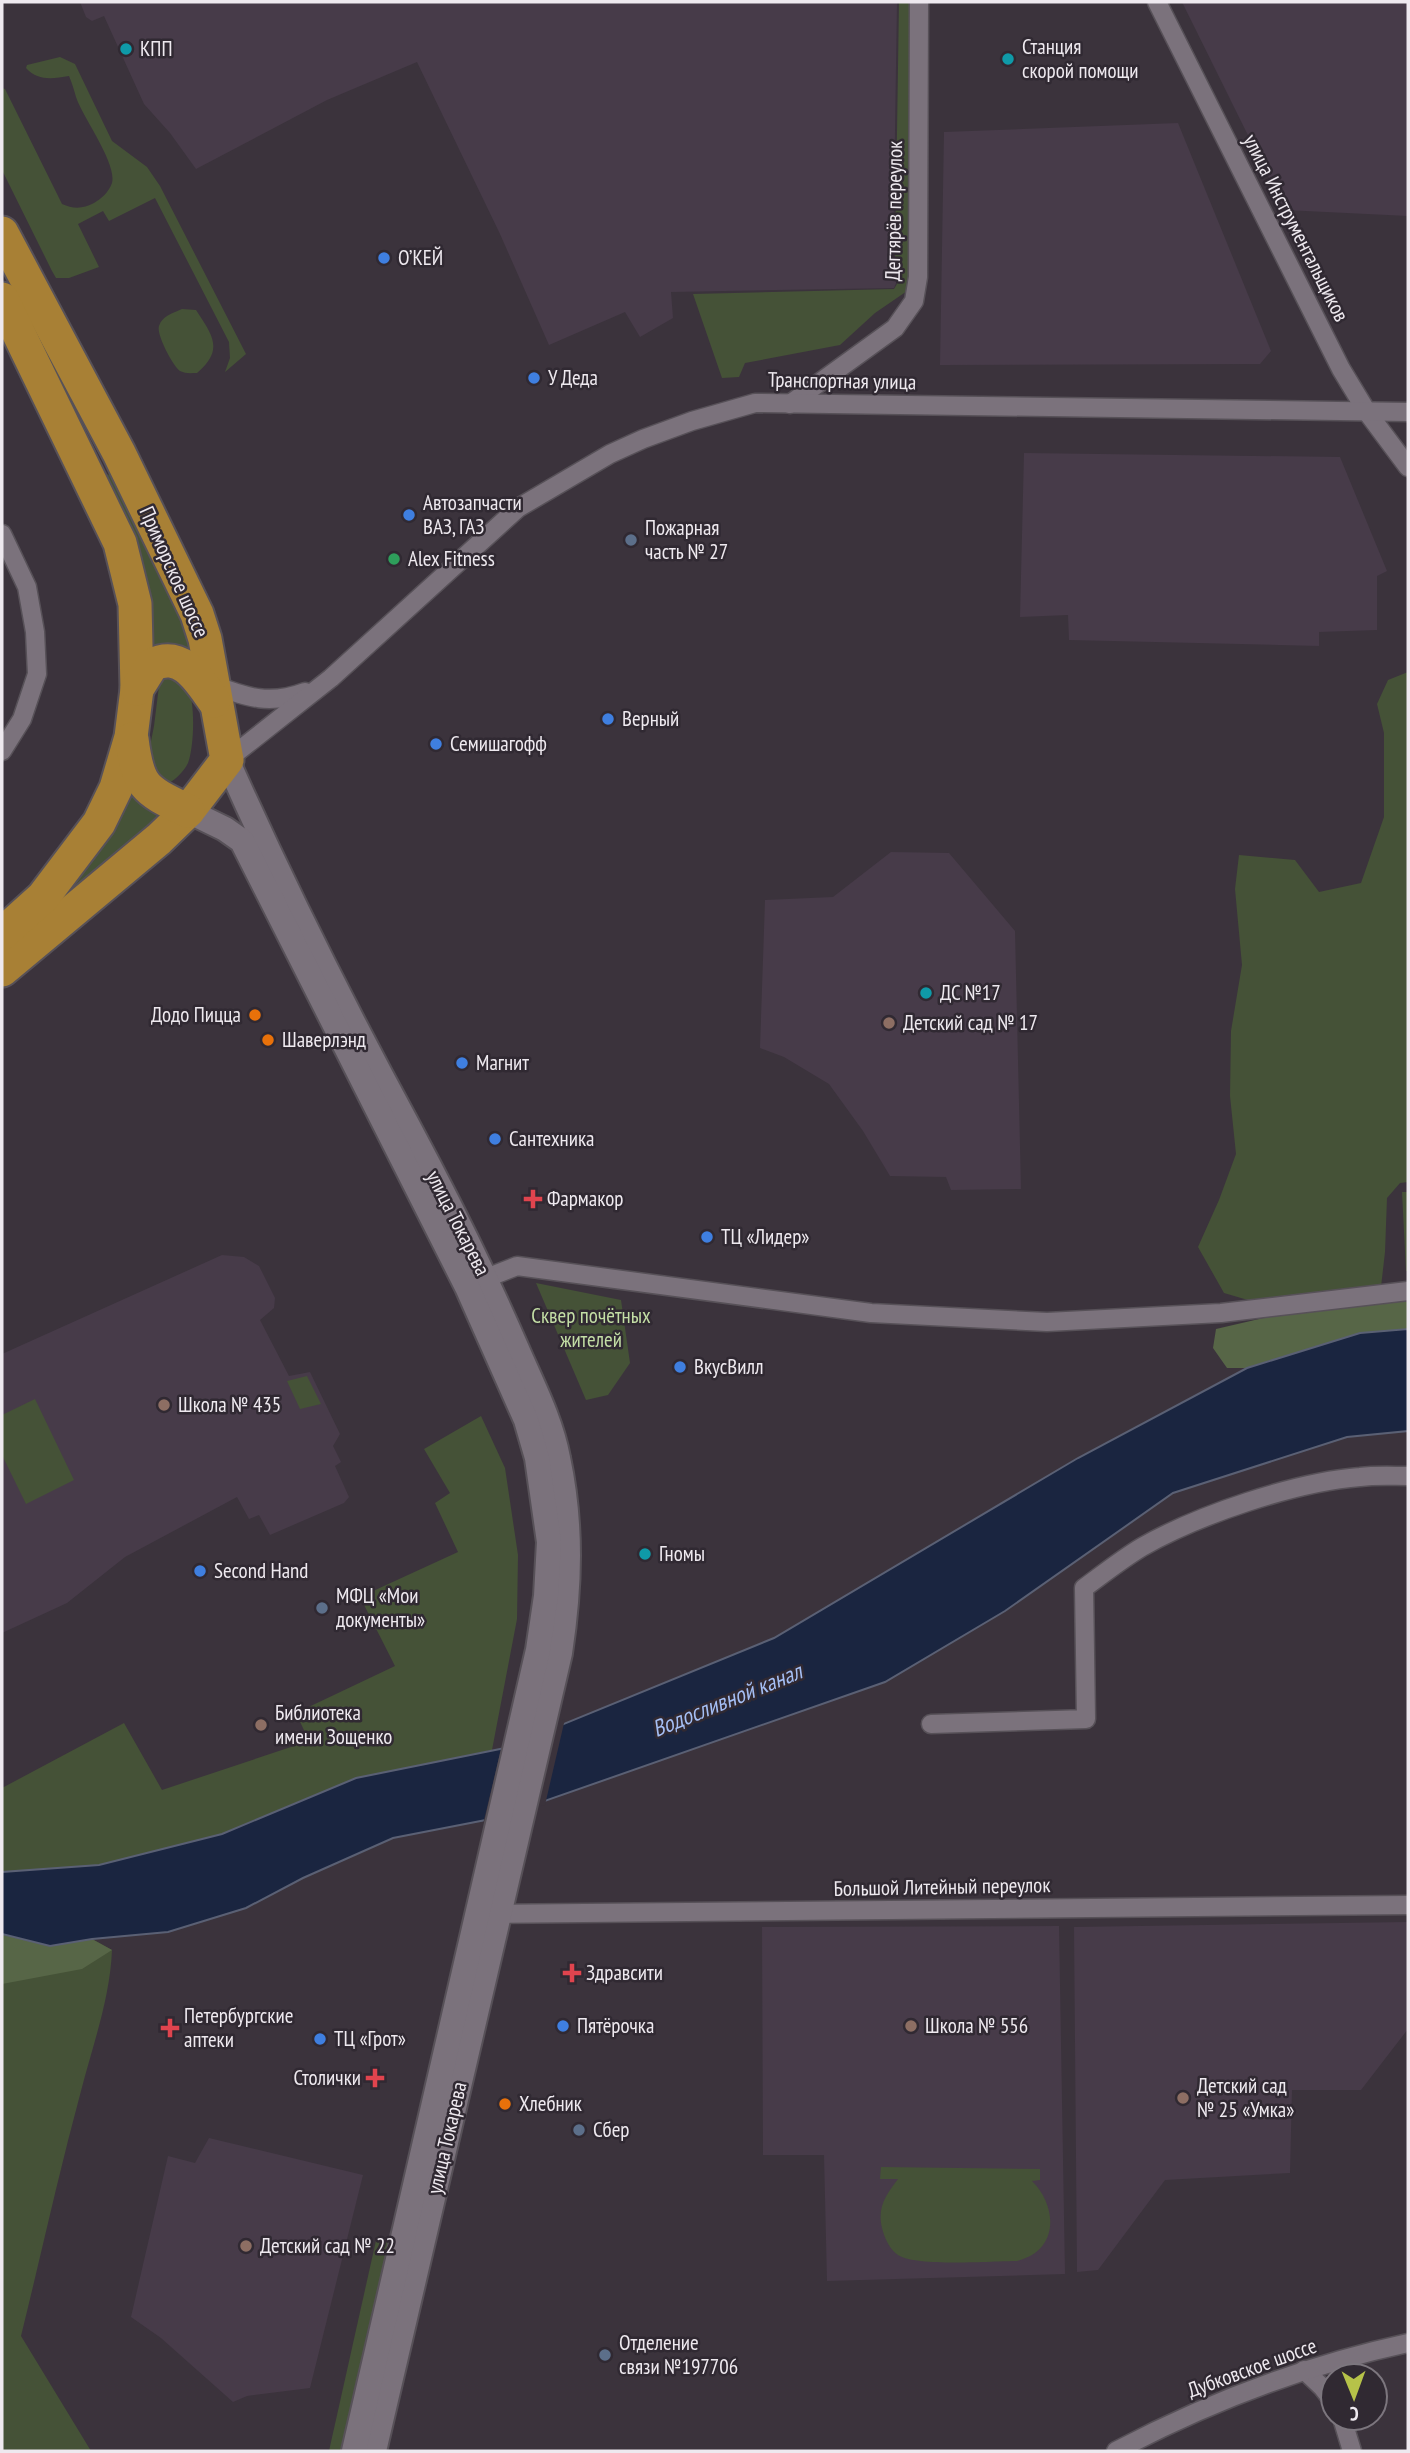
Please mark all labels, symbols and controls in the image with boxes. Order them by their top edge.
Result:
place label: Станция скорой помощи [1022,33,1139,84]
place label: КПП [140,35,172,62]
marker: КПП [118,41,134,57]
marker: Станция скорой помощи [1000,51,1016,67]
street label: улица Инструментальщиков [1237,130,1355,326]
street label: Дегтярёв переулок [879,141,908,281]
place label: О’КЕЙ [398,244,443,271]
marker: О’КЕЙ [376,250,392,266]
place label: У Деда [548,364,598,391]
street label: Транспортная улица [768,366,916,395]
marker: У Деда [526,370,542,386]
place label: Автозапчасти ВАЗ, ГАЗ [423,489,522,540]
street label: Приморское шоссе [134,502,215,642]
marker: Автозапчасти ВАЗ, ГАЗ [401,507,417,523]
place label: Пожарная часть № 27 [645,514,728,565]
marker: Пожарная часть № 27 [623,532,639,548]
place label: Alex Fitness [408,545,495,572]
marker: Alex Fitness [386,551,402,567]
place label: Верный [622,705,679,732]
marker: Верный [600,711,616,727]
place label: Семишагофф [450,730,547,757]
marker: Семишагофф [428,736,444,752]
place label: ДС №17 [940,979,1001,1006]
marker: ДС №17 [918,985,934,1001]
place label: Додо Пицца [151,1001,241,1028]
marker: Додо Пицца [247,1007,263,1023]
place label: Детский сад № 17 [903,1009,1038,1036]
marker: Детский сад № 17 [881,1015,897,1031]
place label: Шаверлэнд [282,1026,366,1053]
marker: Шаверлэнд [260,1032,276,1048]
place label: Магнит [476,1049,529,1076]
marker: Магнит [454,1055,470,1071]
place label: Сантехника [509,1125,594,1152]
marker: Сантехника [487,1131,503,1147]
street label: улица Токарева [420,1166,496,1280]
place label: Фармакор [547,1185,623,1212]
marker: Фармакор [525,1191,541,1207]
place label: ТЦ «Лидер» [721,1223,809,1250]
marker: ТЦ «Лидер» [699,1229,715,1245]
park label: Сквер почётных жителей [531,1302,651,1353]
place label: ВкусВилл [694,1353,764,1380]
marker: ВкусВилл [672,1359,688,1375]
place label: Школа № 435 [178,1391,281,1418]
marker: Школа № 435 [156,1397,172,1413]
place label: Гномы [659,1540,705,1567]
marker: Гномы [637,1546,653,1562]
place label: Second Hand [214,1557,308,1584]
marker: Second Hand [192,1563,208,1579]
place label: МФЦ «Мои документы» [336,1582,425,1633]
marker: МФЦ «Мои документы» [314,1600,330,1616]
water label: Водосливной канал [648,1656,808,1743]
place label: Библиотека имени Зощенко [275,1699,392,1750]
marker: Библиотека имени Зощенко [253,1717,269,1733]
street label: Большой Литейный переулок [833,1871,1051,1902]
place label: Здравсити [586,1959,663,1986]
marker: Здравсити [564,1965,580,1981]
place label: Петербургские аптеки [184,2002,293,2053]
place label: Пятёрочка [577,2012,654,2039]
place label: Школа № 556 [925,2012,1028,2039]
marker: Пятёрочка [555,2018,571,2034]
marker: Школа № 556 [903,2018,919,2034]
marker: Петербургские аптеки [162,2020,178,2036]
place label: ТЦ «Грот» [334,2025,406,2052]
marker: ТЦ «Грот» [312,2031,328,2047]
place label: Столички [293,2064,361,2091]
marker: Столички [367,2070,383,2086]
place label: Детский сад № 25 «Умка» [1197,2072,1294,2123]
street label: улица Токарева [420,2079,473,2197]
place label: Хлебник [519,2090,582,2117]
marker: Детский сад № 25 «Умка» [1175,2090,1191,2106]
marker: Хлебник [497,2096,513,2112]
place label: Сбер [593,2116,630,2143]
marker: Сбер [571,2122,587,2138]
place label: Детский сад № 22 [260,2232,395,2259]
marker: Детский сад № 22 [238,2238,254,2254]
place label: Отделение связи №197706 [619,2329,738,2380]
street label: Дубковское шоссе [1184,2332,1320,2403]
marker: Отделение связи №197706 [597,2347,613,2363]
north arrow [1319,2362,1389,2432]
text: С [1349,2402,1359,2426]

